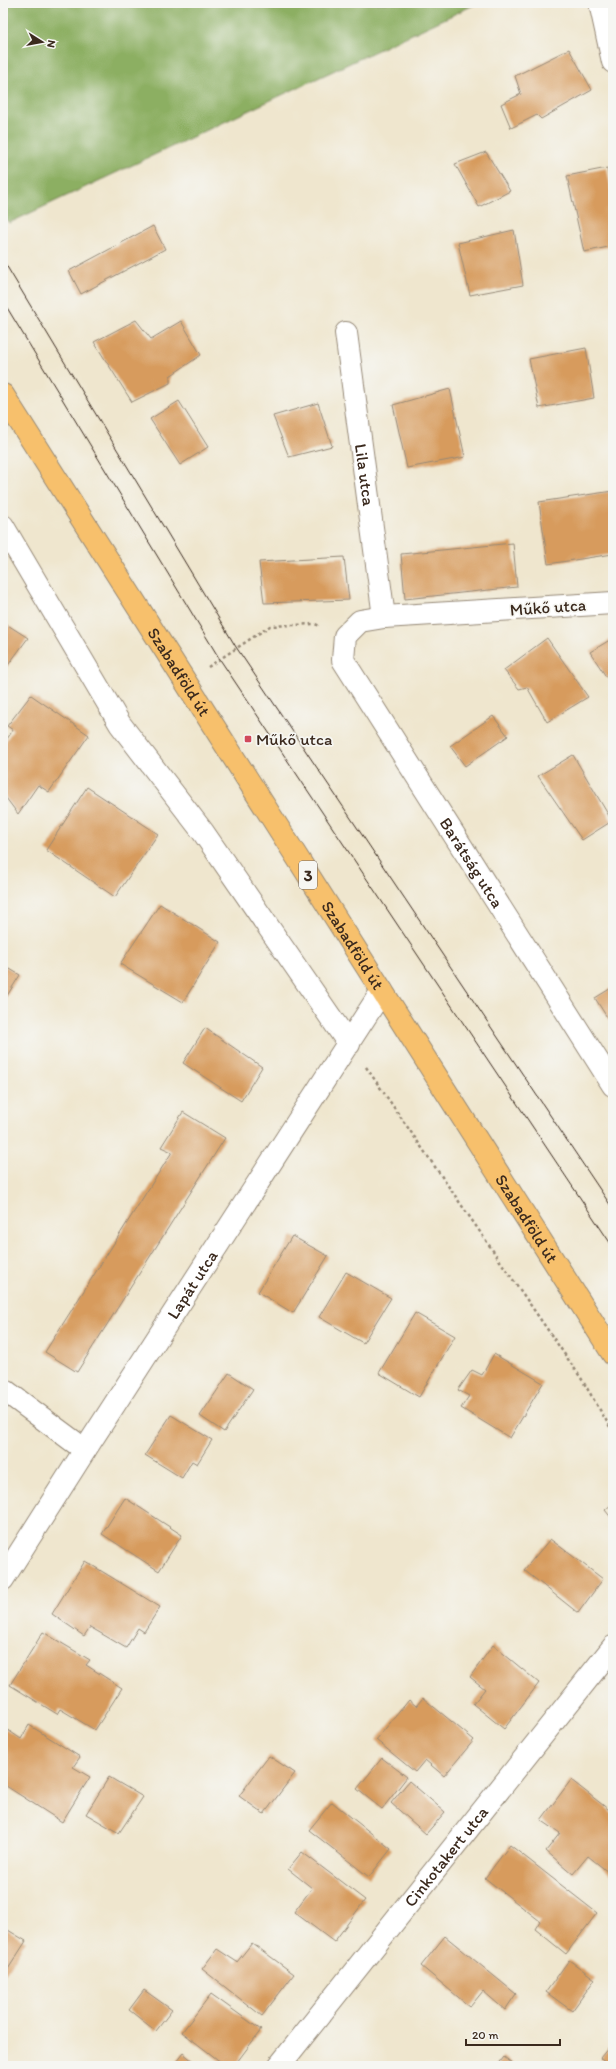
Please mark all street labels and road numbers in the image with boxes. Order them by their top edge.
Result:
street label: Lila utca [351,442,379,507]
street label: Műkő utca [509,594,587,620]
street label: Szabadföld út [143,624,215,720]
street label: Barátság utca [436,814,508,911]
road number: 3 [299,861,317,889]
street label: Szabadföld út [317,897,389,993]
street label: Szabadföld út [491,1170,562,1267]
street label: Lapát utca [163,1246,222,1323]
street label: Cinkotakert utca [400,1802,492,1911]

